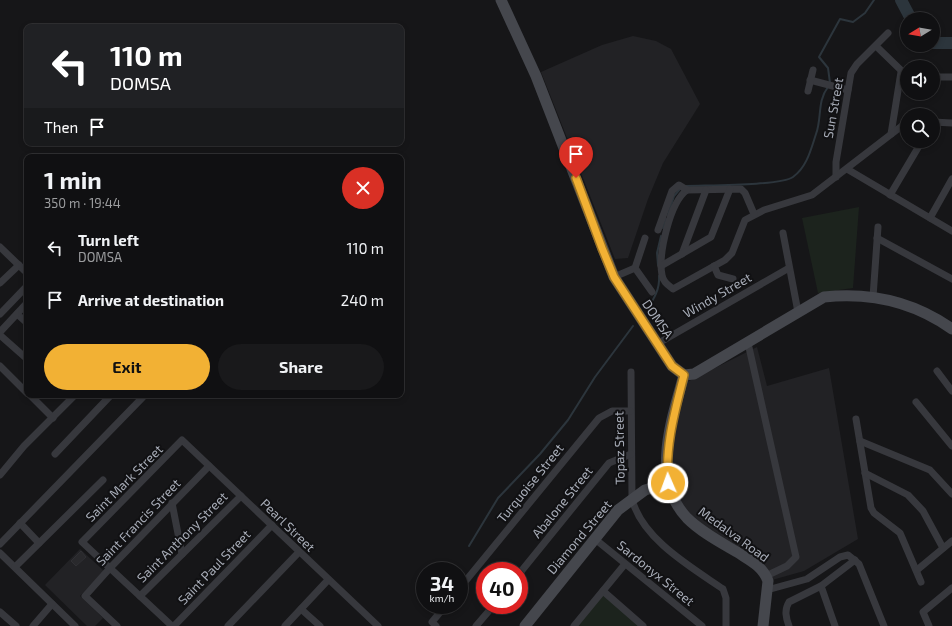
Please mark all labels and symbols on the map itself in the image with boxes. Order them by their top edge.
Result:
north arrow [900,12,940,52]
street label: Sun Street [820,76,846,140]
pin [559,137,593,178]
street label: Windy Street [680,269,754,321]
street label: DOMSA [639,296,677,342]
street label: Topaz Street [610,411,628,485]
street label: Turquoise Street [493,440,567,526]
street label: Saint Mark Street [82,441,166,525]
position arrow [647,462,689,504]
street label: Abalone Street [528,463,596,541]
street label: Saint Francis Street [92,475,184,569]
street label: Saint Anthony Street [133,488,231,586]
street label: Pearl Street [257,495,319,555]
street label: Diamond Street [543,497,615,577]
street label: Medalva Road [696,503,772,565]
street label: Saint Paul Street [174,526,254,608]
street label: Sardonyx Street [614,537,698,609]
speed limit sign: 40 [476,562,528,614]

